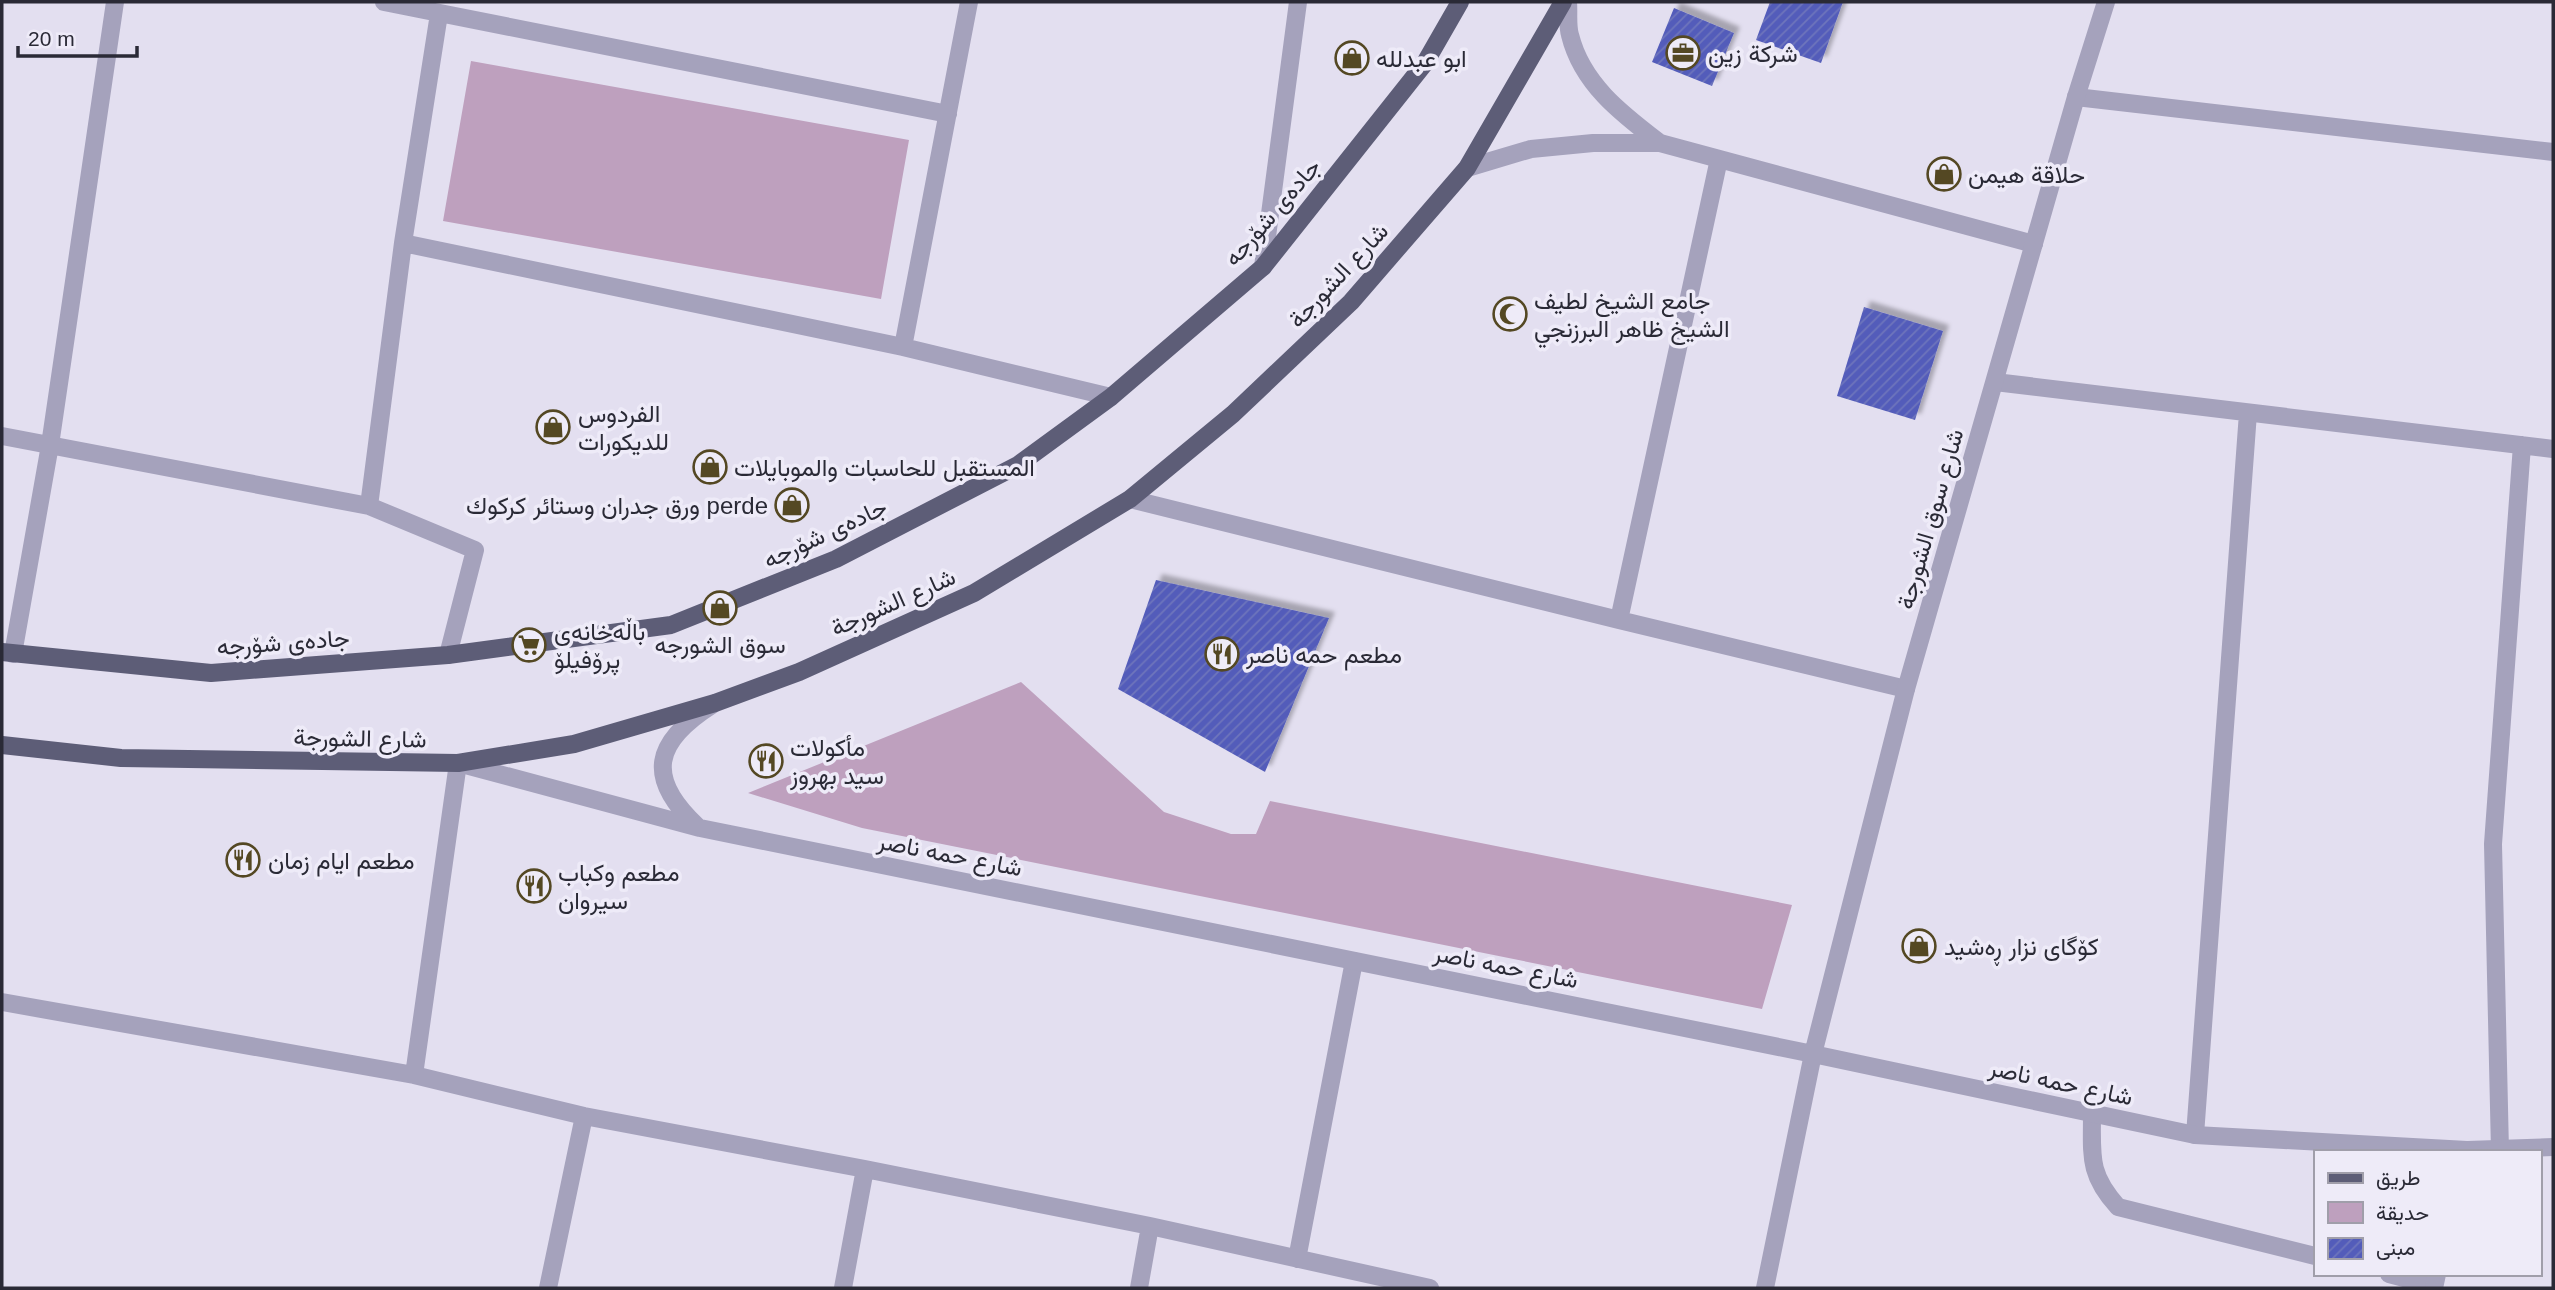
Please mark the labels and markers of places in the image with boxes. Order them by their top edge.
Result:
office icon: شركة زين [1664,34,1702,72]
shop icon: ابو عبدلله [1333,39,1371,77]
place label: شركة زين [1708,40,1798,69]
place label: ابو عبدلله [1376,45,1467,74]
shop icon: حلاقة هيمن [1925,155,1963,193]
place label: حلاقة هيمن [1968,161,2085,189]
place label: جامع الشيخ لطيف الشيخ ظاهر البرزنجي [1534,287,1730,348]
mosque icon: جامع الشيخ لطيف الشيخ ظاهر البرزنجي [1491,295,1529,333]
place label: الفردوس للديكورات [578,400,669,457]
shop icon: الفردوس للديكورات [534,408,572,446]
shop icon: المستقبل للحاسبات والموبايلات [691,448,729,486]
place label: المستقبل للحاسبات والموبايلات [734,454,1035,483]
shop icon: ورق جدران وستائر كركوك perde [773,486,811,524]
place label: ورق جدران وستائر كركوك perde [466,492,768,521]
shop icon: سوق الشورجه [701,589,739,627]
place label: باڵەخانەی پرۆفیلۆ [554,617,645,676]
supermarket icon: باڵەخانەی پرۆفیلۆ [510,626,548,664]
place label: سوق الشورجه [654,631,786,660]
restaurant icon: مطعم حمه ناصر [1203,635,1241,673]
place label: مطعم حمه ناصر [1245,641,1402,671]
place label: مأكولات سيد بهروز [789,734,884,791]
restaurant icon: مأكولات سيد بهروز [747,742,785,780]
restaurant icon: مطعم ايام زمان [224,841,262,879]
place label: مطعم ايام زمان [268,847,415,877]
place label: مطعم وكباب سيروان [558,859,680,916]
restaurant icon: مطعم وكباب سيروان [515,867,553,905]
shop icon: کۆگای نزار ڕەشید [1900,927,1938,965]
place label: کۆگای نزار ڕەشید [1944,933,2099,966]

